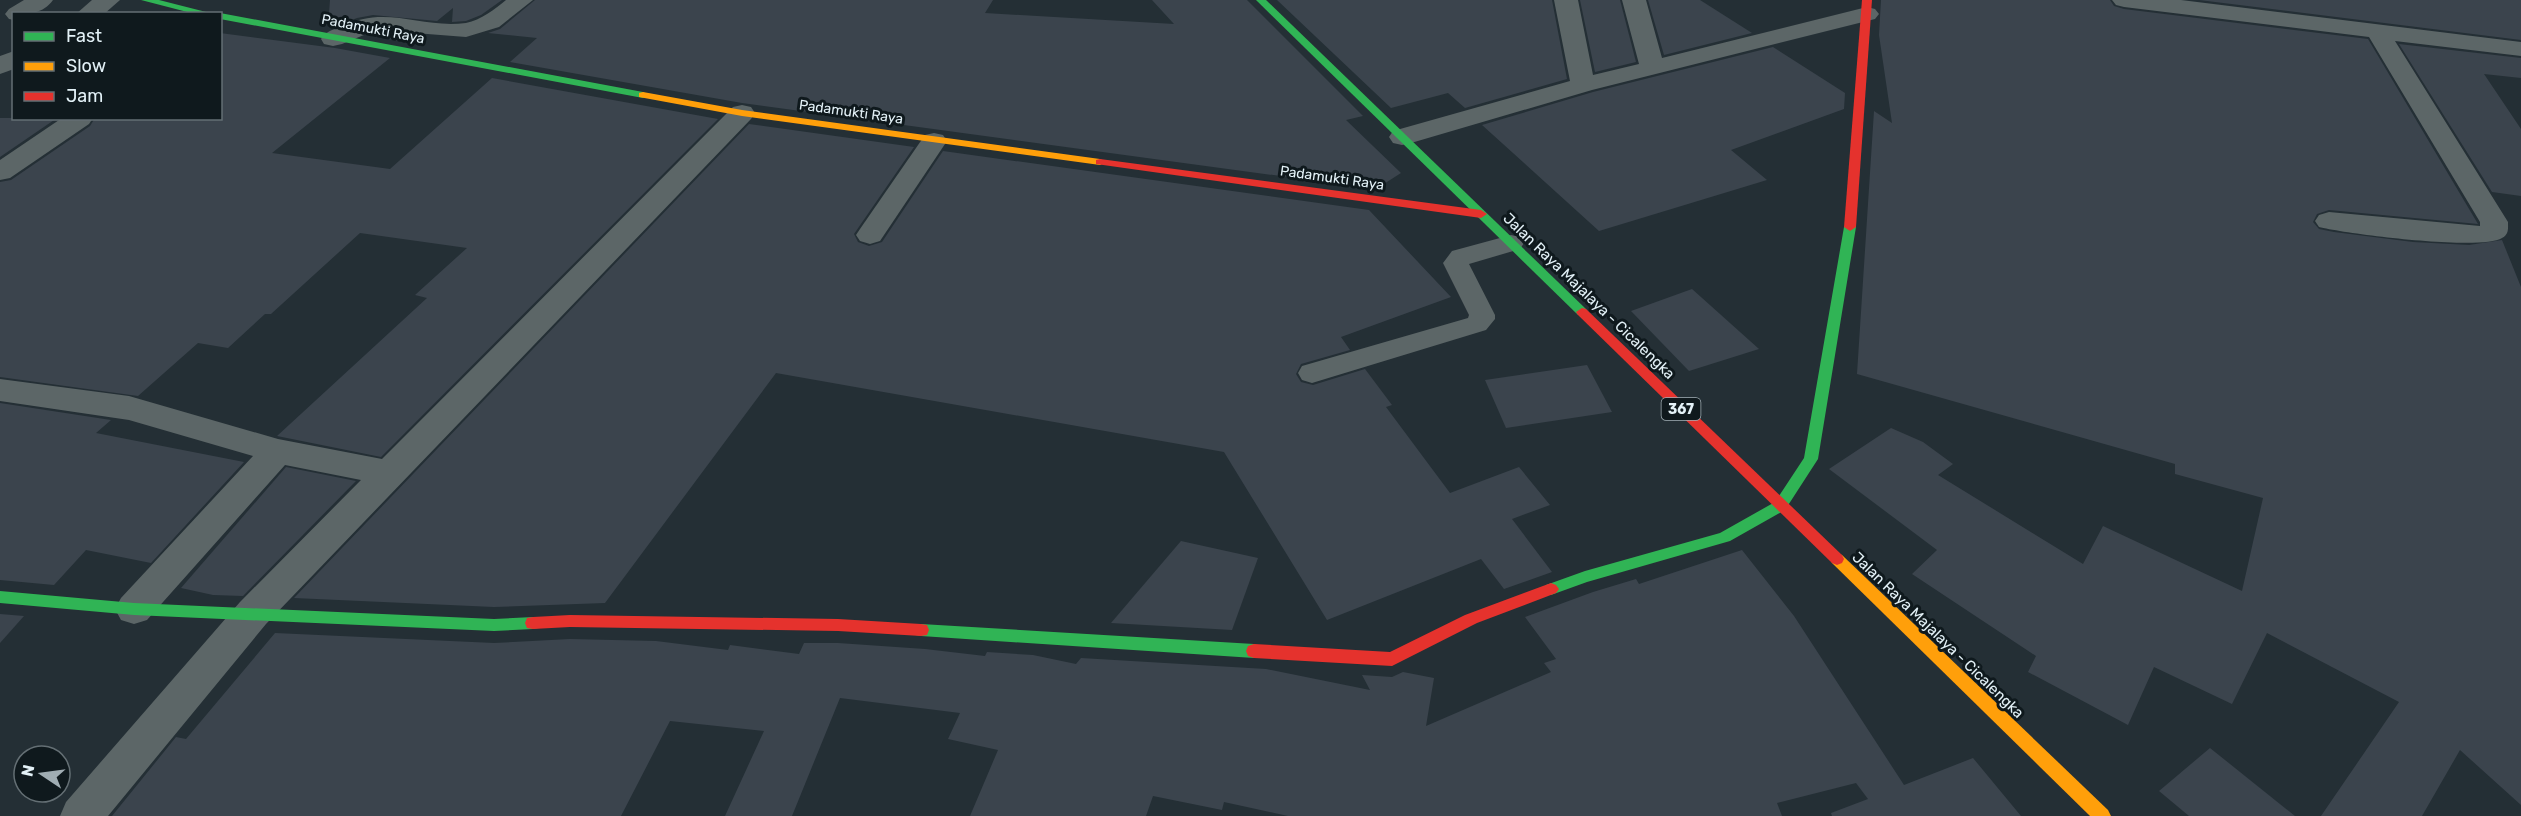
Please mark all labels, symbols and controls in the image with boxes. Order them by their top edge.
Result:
street label: Padamukti Raya [320,11,426,47]
legend [12,12,222,120]
text: Fast [66,25,102,47]
text: Slow [66,55,106,77]
text: Jam [66,85,103,107]
street label: Padamukti Raya [798,96,904,128]
street label: Padamukti Raya [1279,162,1385,194]
street label: Jalan Raya Majalaya - Cicalengka [1499,209,1679,383]
road number: 367 [1662,398,1700,420]
street label: Jalan Raya Majalaya - Cicalengka [1848,548,2028,722]
north arrow [12,744,72,804]
text: N [17,763,38,778]

